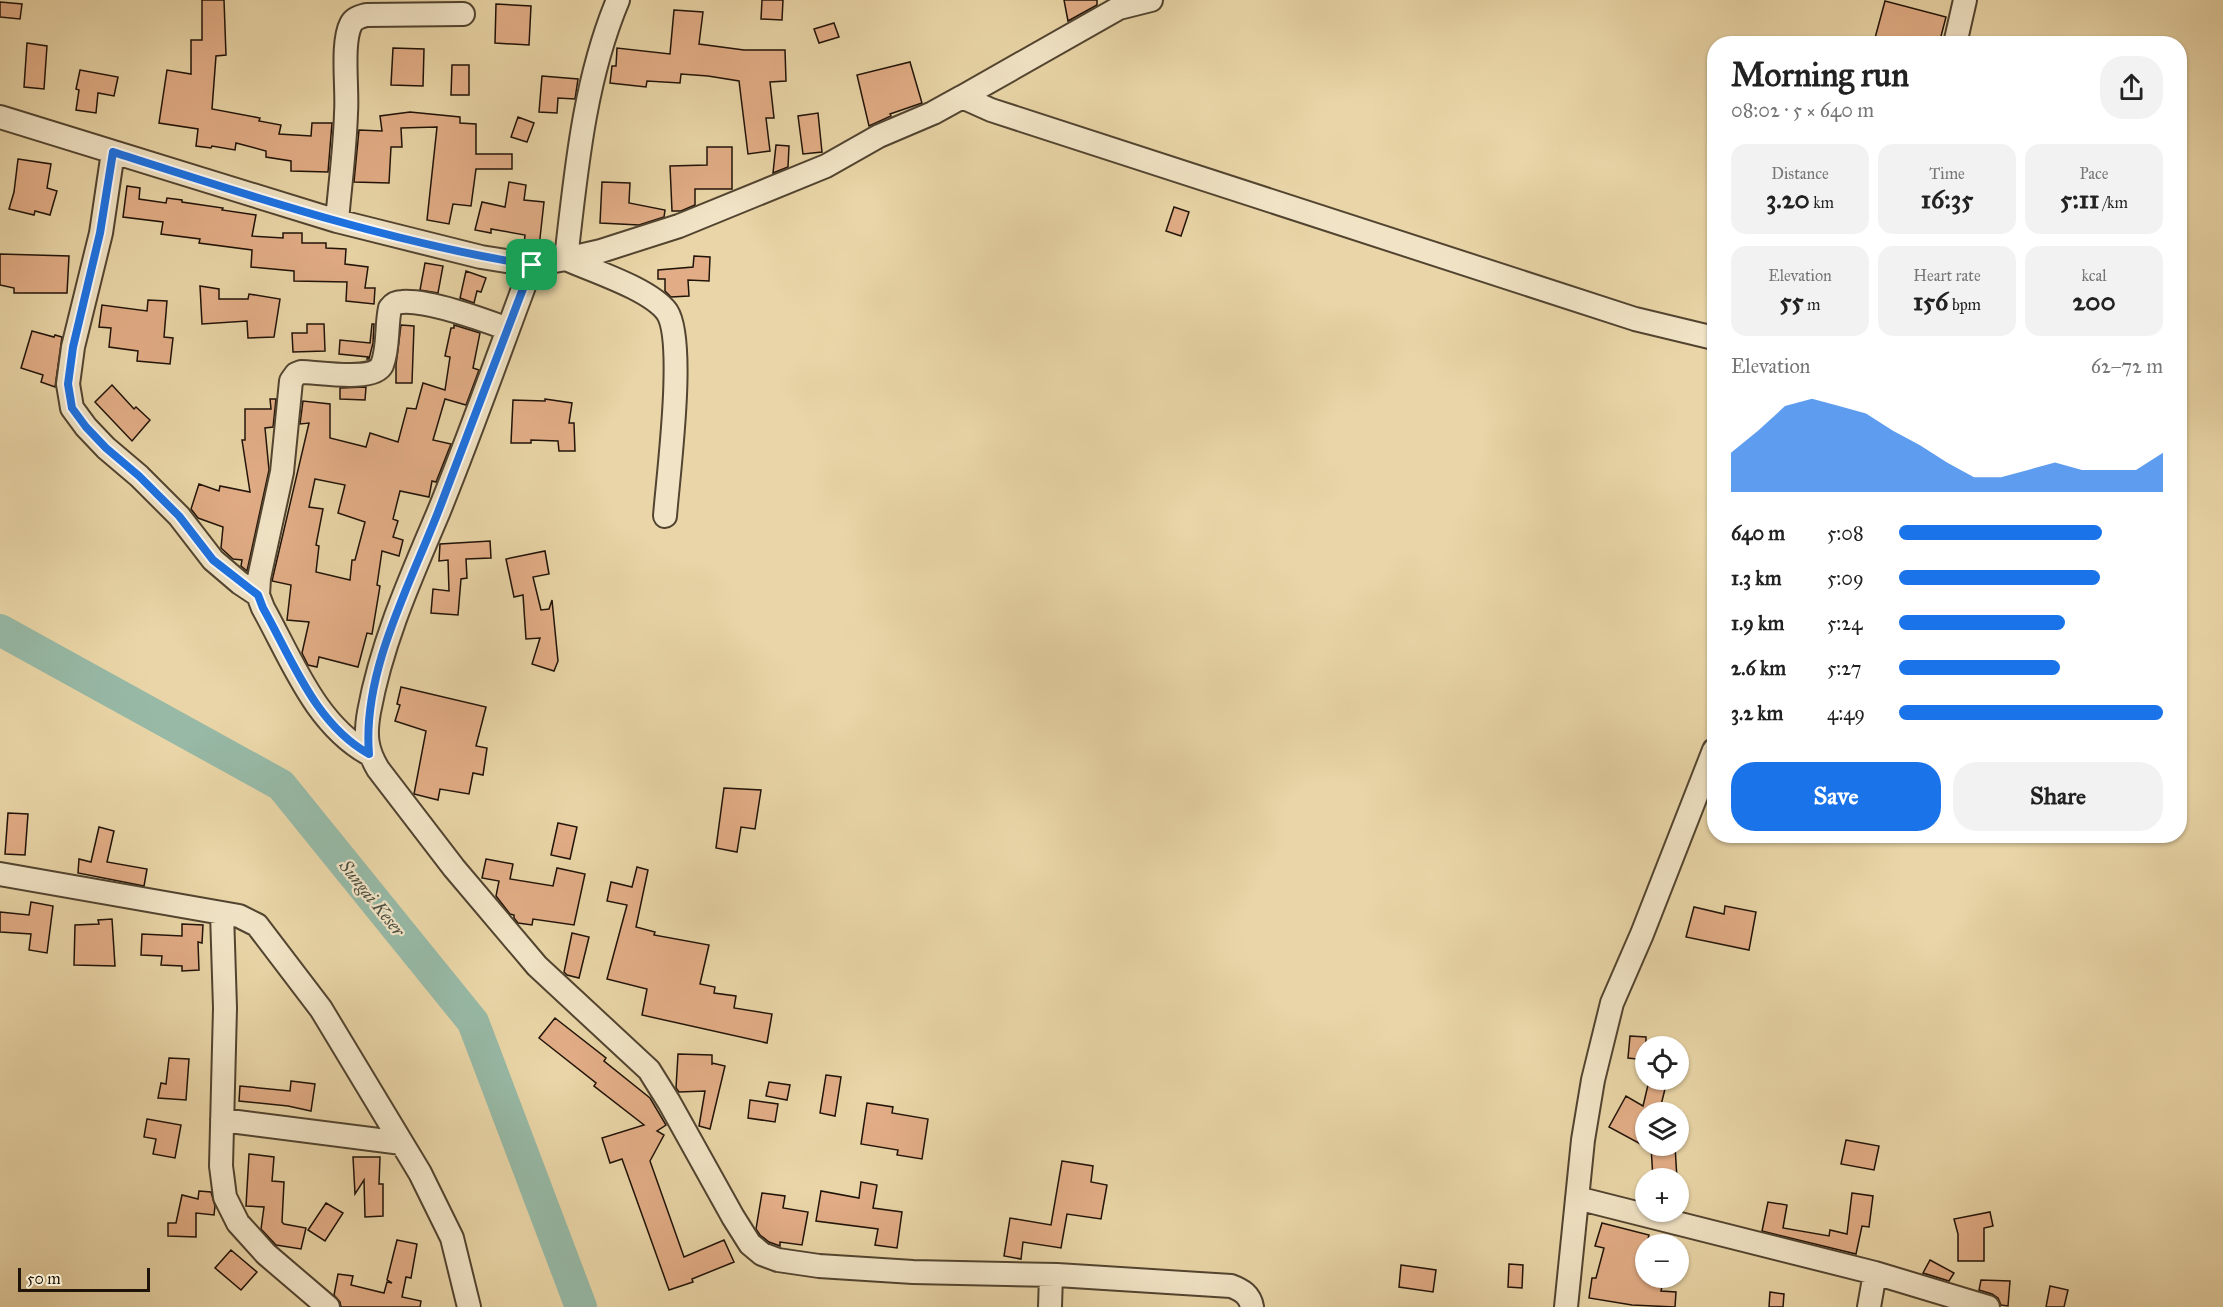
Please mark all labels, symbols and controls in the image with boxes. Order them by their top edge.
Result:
text: Morning run [1731,55,1909,95]
button: share [2100,56,2163,119]
text: 08:02 · 5 × 640 m [1731,98,1874,122]
text: Distance [1771,164,1829,183]
text: Time [1929,164,1965,183]
text: Pace [2079,164,2109,183]
text: 3.20 [1766,183,1810,215]
text: 16:35 [1921,183,1973,215]
text: 5:11 [2060,183,2099,215]
text: km [1810,193,1834,212]
text: /km [2099,193,2128,212]
pin [506,239,557,290]
icon: arrive [515,248,548,281]
text: Elevation [1768,266,1832,285]
text: Heart rate [1913,266,1981,285]
text: kcal [2081,266,2107,285]
text: 55 [1779,285,1804,317]
text: 156 [1913,285,1948,317]
text: 200 [2072,285,2116,317]
text: m [1804,295,1821,314]
text: bpm [1948,295,1981,314]
text: Elevation [1731,354,1810,378]
text: 62–72 m [2091,354,2163,378]
text: 640 m [1731,521,1785,545]
text: 5:08 [1827,521,1864,545]
text: 1.3 km [1731,566,1781,590]
text: 5:09 [1827,566,1864,590]
text: 1.9 km [1731,611,1784,635]
text: 5:24 [1827,611,1862,635]
text: 2.6 km [1731,656,1786,680]
text: 5:27 [1827,656,1861,680]
text: 3.2 km [1731,701,1783,725]
text: 4:49 [1827,701,1865,725]
button: Save [1731,762,1941,831]
button: Share [1953,762,2163,831]
water label: Sungai Keser [334,855,410,942]
map controls [1635,1036,1689,1288]
button: locate [1635,1036,1689,1090]
button: layers [1635,1102,1689,1156]
button: + [1635,1168,1689,1222]
button: − [1635,1234,1689,1288]
scale bar [18,1265,150,1292]
text: 50 m [27,1269,61,1288]

